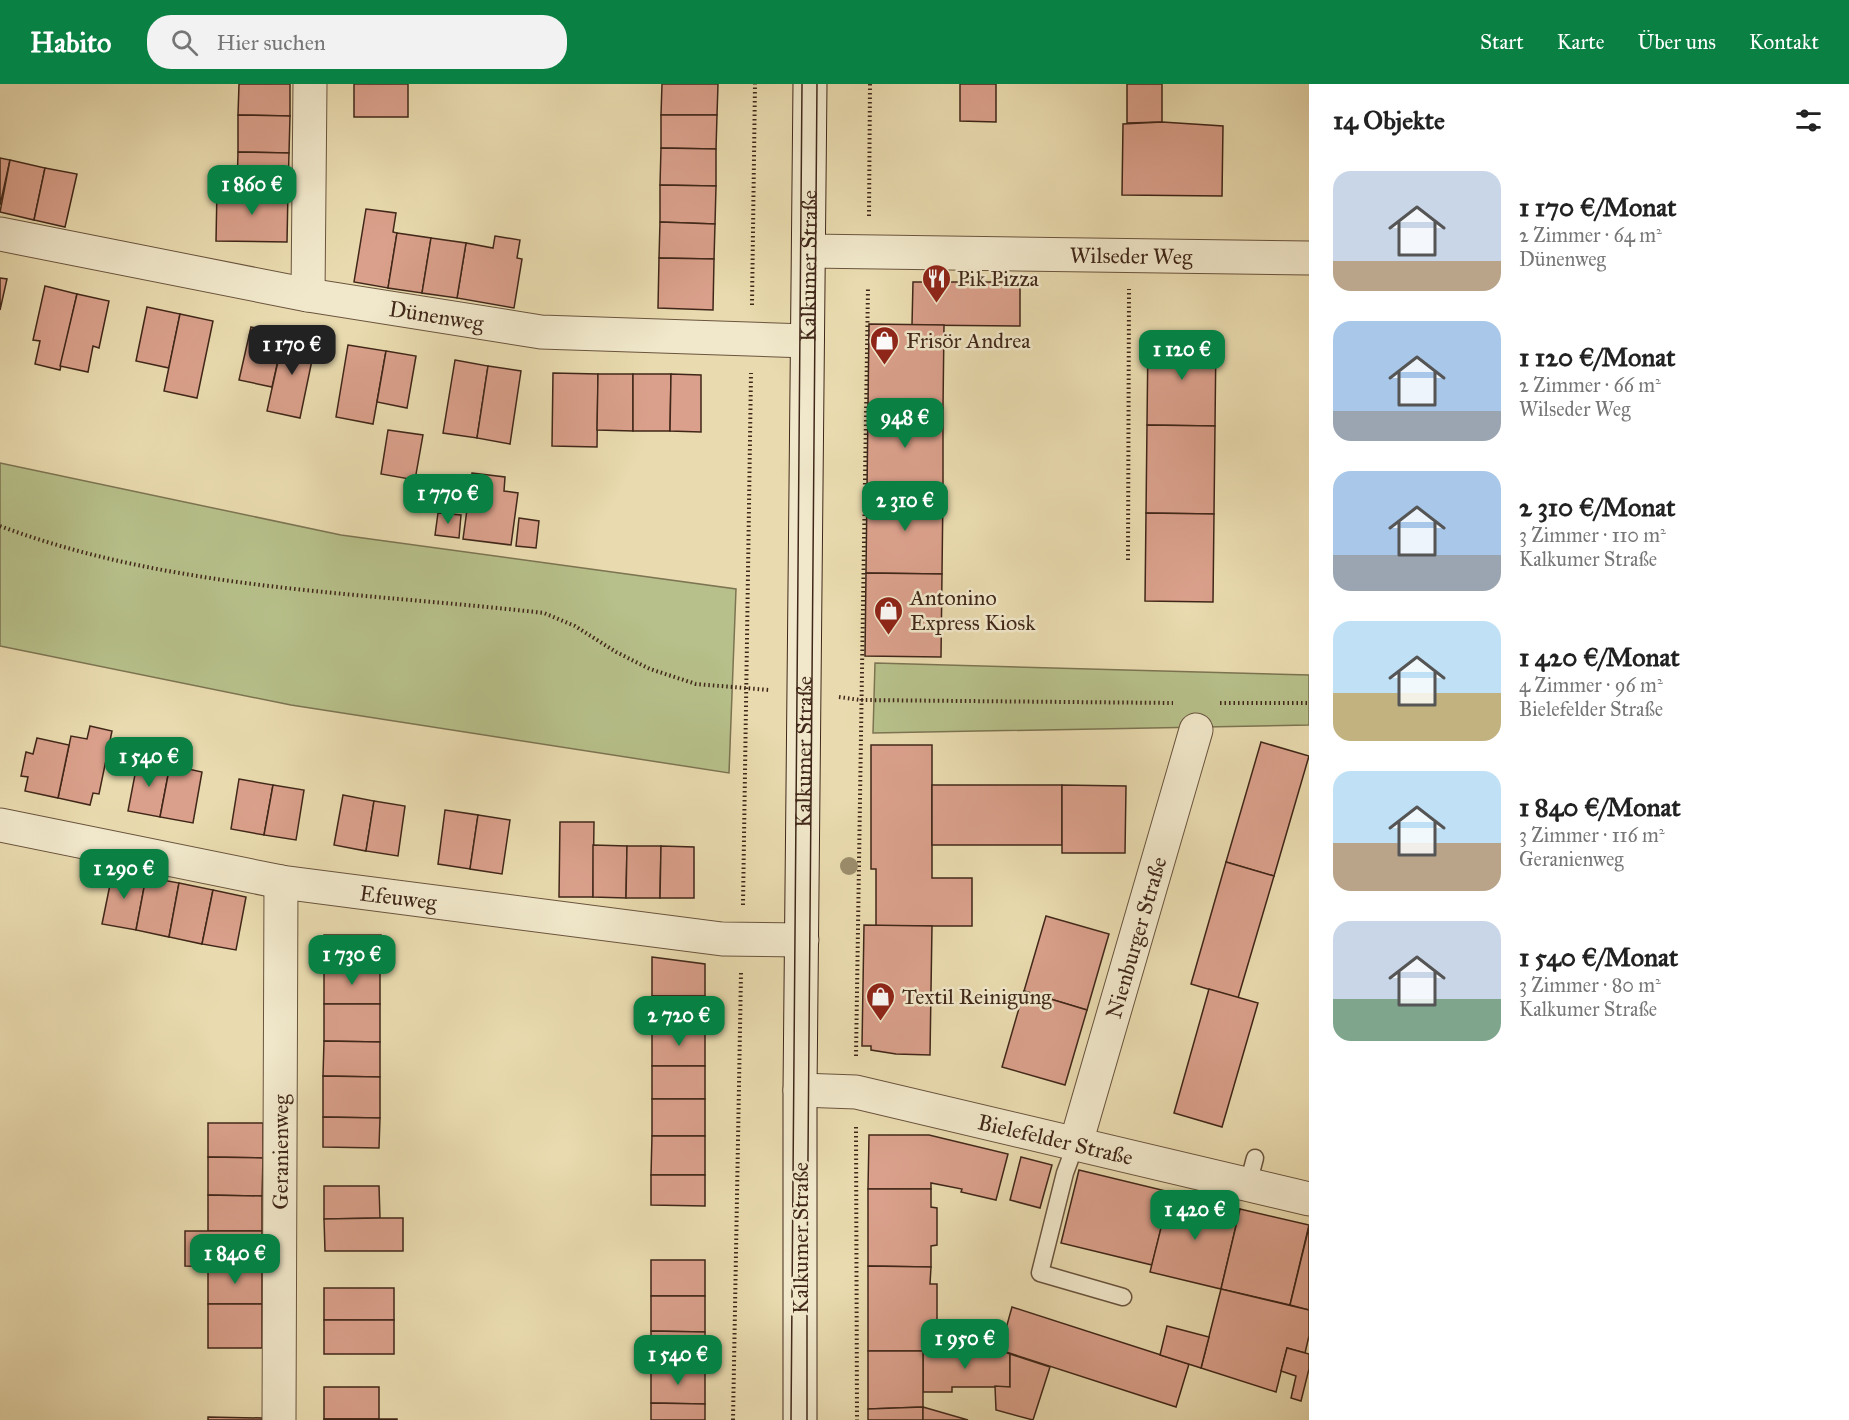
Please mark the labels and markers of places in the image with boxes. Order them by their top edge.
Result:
pin: 1 860 € [197,165,307,216]
restaurant icon: Pik Pizza [920,262,952,304]
place label: Pik Pizza [957,265,1040,292]
shop icon: Frisör Andrea [869,324,901,366]
pin: 1 170 € [237,325,347,376]
place label: Frisör Andrea [906,327,1031,354]
pin: 1 120 € [1127,330,1237,381]
pin: 948 € [863,398,947,449]
pin: 1 770 € [393,474,503,525]
pin: 2 310 € [850,481,960,532]
place label: Antonino Express Kiosk [909,584,1036,636]
shop icon: Antonino Express Kiosk [873,594,905,636]
pin: 1 540 € [94,737,204,788]
pin: 1 290 € [69,849,179,900]
pin: 1 730 € [297,935,407,986]
shop icon: Textil Reinigung [865,980,897,1022]
place label: Textil Reinigung [902,983,1052,1010]
pin: 2 720 € [624,996,734,1047]
pin: 1 420 € [1140,1190,1250,1241]
pin: 1 840 € [180,1234,290,1285]
pin: 1 950 € [910,1319,1020,1370]
pin: 1 540 € [623,1335,733,1386]

